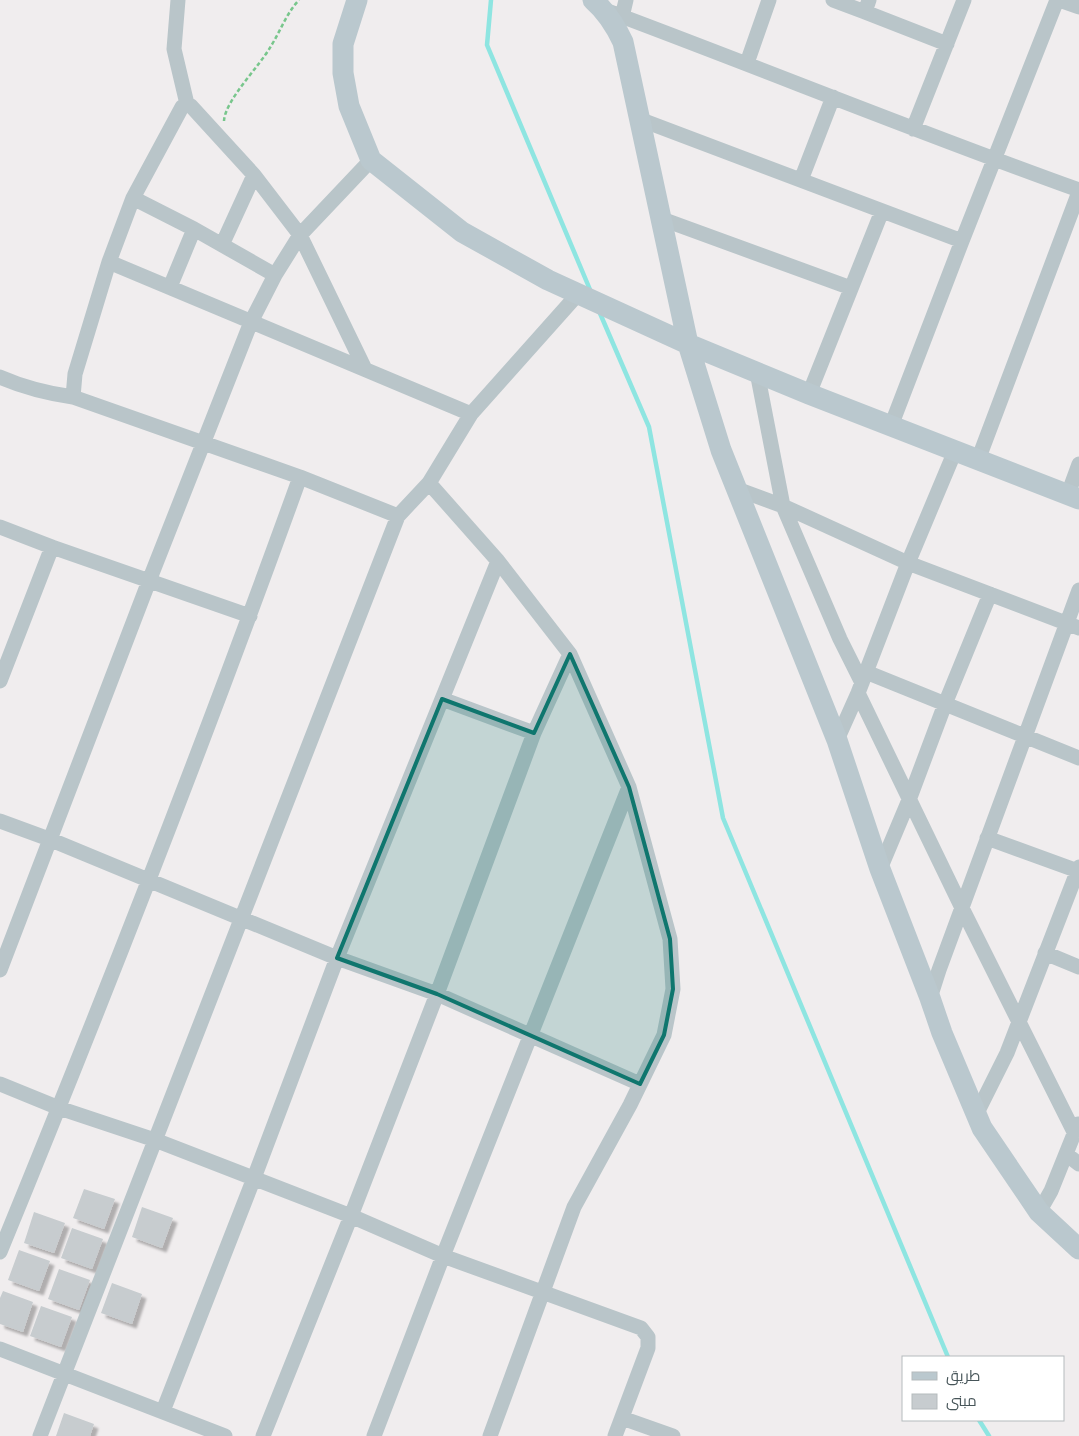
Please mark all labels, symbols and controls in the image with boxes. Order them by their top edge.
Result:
legend [902,1356,1064,1421]
text: طريق [946,1367,980,1386]
text: مبنى [946,1392,977,1411]

